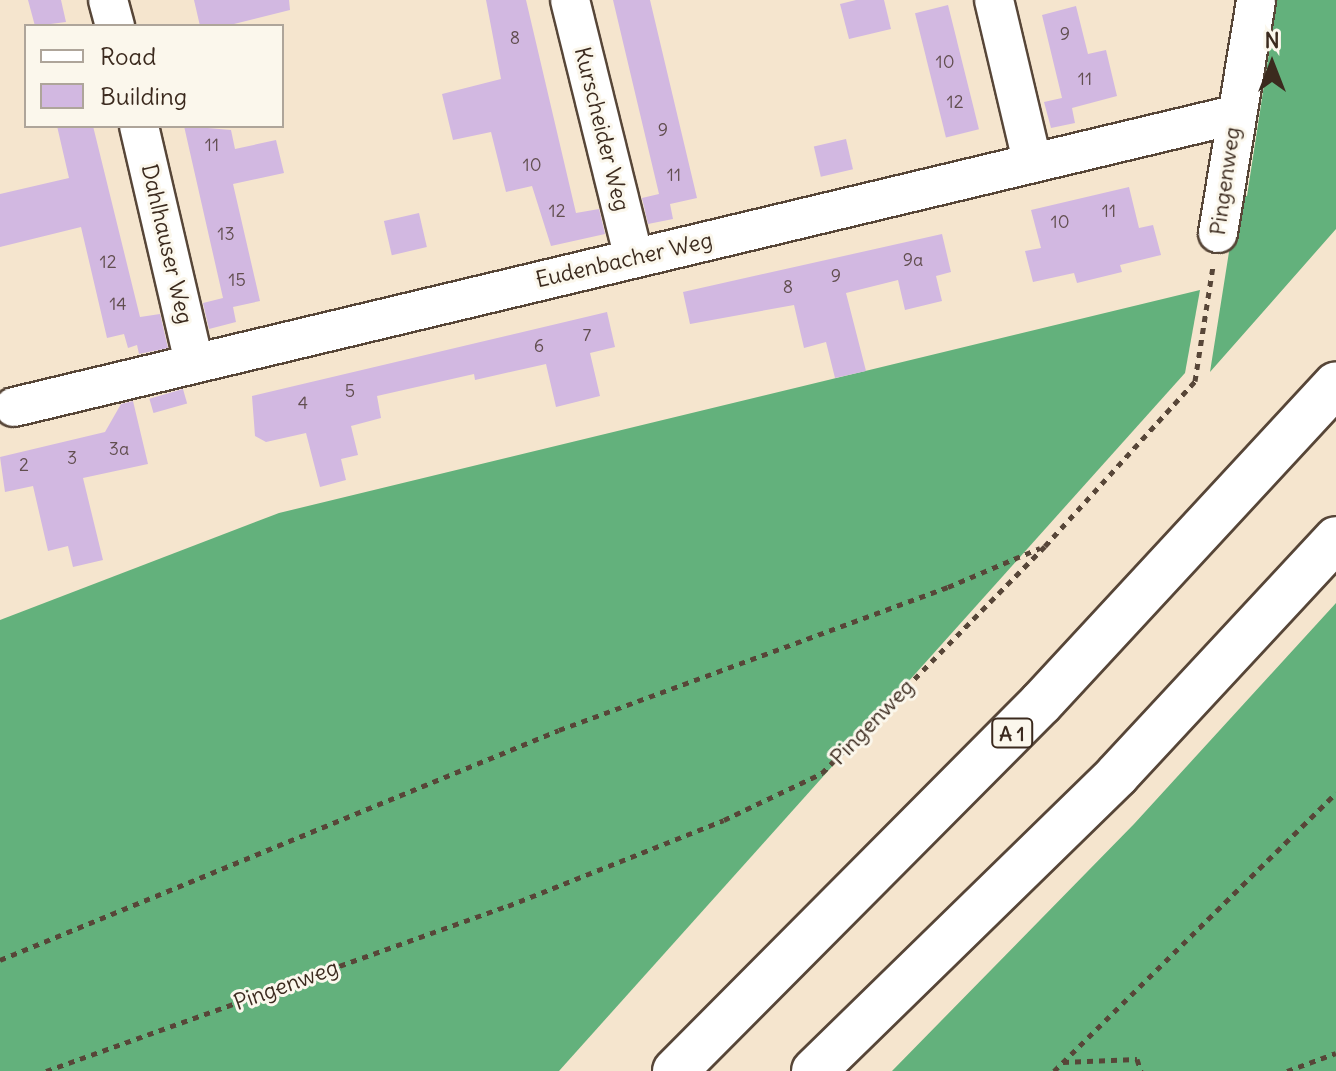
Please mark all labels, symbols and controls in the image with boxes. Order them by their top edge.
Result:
house number: 9 [1060,23,1070,45]
legend [24,24,284,128]
north arrow [1232,24,1312,104]
text: N [1264,26,1280,54]
house number: 8 [510,27,520,49]
text: Road [100,41,156,71]
street label: Kurscheider Weg [569,44,635,214]
house number: 10 [936,51,954,73]
house number: 11 [1078,68,1092,90]
text: Building [100,81,187,111]
house number: 12 [946,91,964,113]
house number: 9 [658,119,668,141]
street label: Pingenweg [1204,125,1246,237]
house number: 11 [205,134,219,156]
house number: 10 [523,154,541,176]
street label: Dahlhauser Weg [136,162,198,326]
house number: 11 [667,164,681,186]
house number: 12 [548,200,566,222]
house number: 11 [1102,200,1116,222]
house number: 10 [1051,211,1069,233]
house number: 13 [217,223,235,245]
street label: Eudenbacher Weg [533,227,715,293]
house number: 9a [903,249,923,271]
house number: 12 [99,251,117,273]
house number: 9 [831,265,841,287]
house number: 15 [228,269,246,291]
house number: 8 [783,276,793,298]
house number: 14 [109,293,127,315]
house number: 7 [583,324,591,346]
house number: 6 [534,335,544,357]
house number: 5 [345,380,355,402]
house number: 4 [298,392,308,414]
house number: 3a [109,438,129,460]
house number: 3 [67,447,77,469]
house number: 2 [19,454,29,476]
street label: Pingenweg [825,674,919,770]
road number: A 1 [990,717,1034,749]
street label: Pingenweg [230,954,342,1016]

